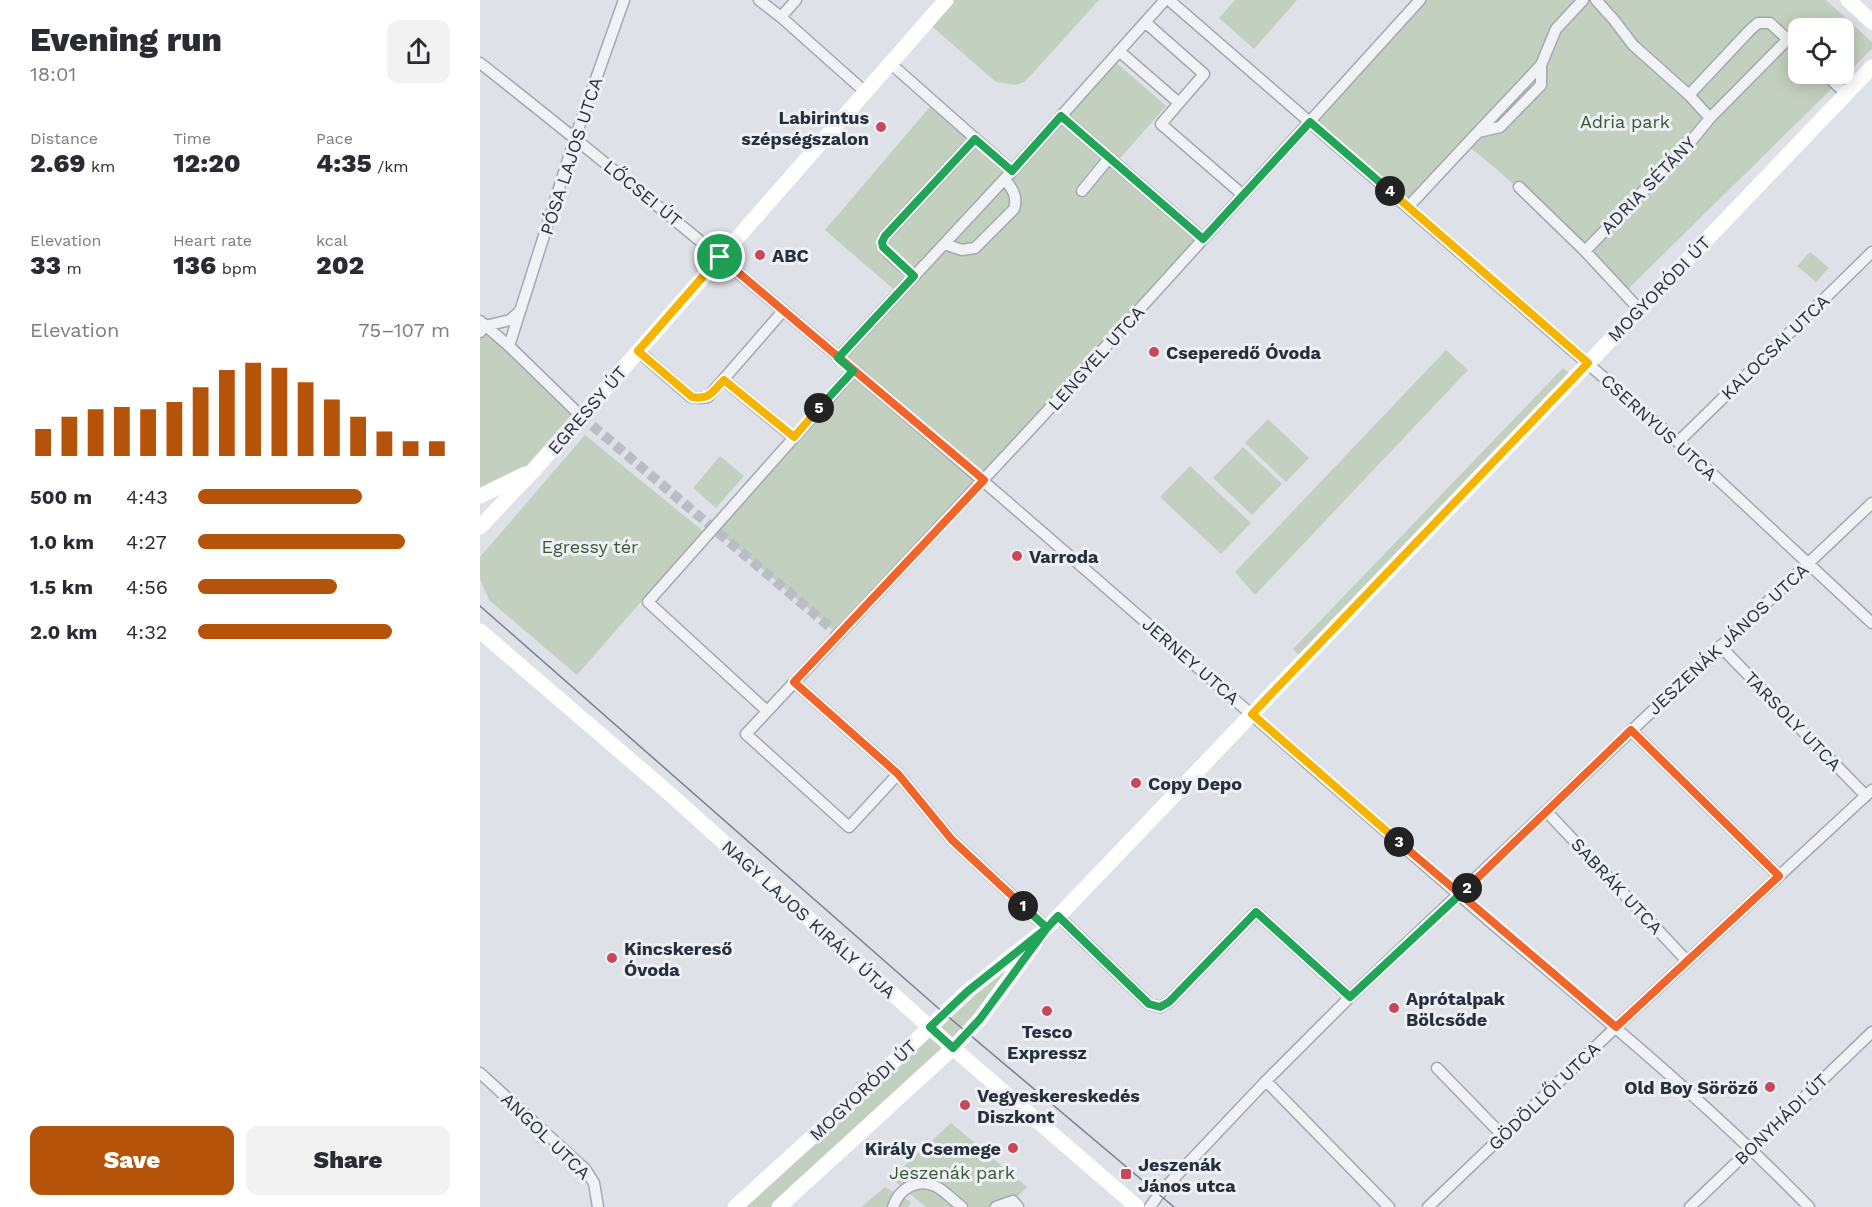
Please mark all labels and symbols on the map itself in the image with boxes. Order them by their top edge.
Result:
street label: PÓSA LAJOS UTCA [536,74,606,237]
place label: Labirintus szépségszalon [741,107,869,149]
park label: Adria park [1580,111,1670,132]
marker: Labirintus szépségszalon [874,120,888,134]
street label: ADRIA SÉTÁNY [1596,131,1700,238]
street label: LŐCSEI ÚT [600,155,686,231]
pin: 4 [1375,176,1405,206]
pin [694,231,745,282]
street label: MOGYORÓDI ÚT [1603,232,1715,346]
place label: ABC [772,245,809,266]
marker: ABC [753,248,767,262]
street label: KALOCSAI UTCA [1717,290,1833,404]
street label: LENGYEL UTCA [1043,301,1149,415]
place label: Cseperedő Óvoda [1166,342,1321,363]
marker: Cseperedő Óvoda [1147,345,1161,359]
street label: EGRESSY ÚT [543,362,631,458]
street label: CSERNYUS UTCA [1597,369,1721,485]
pin: 5 [804,393,834,423]
park label: Egressy tér [542,536,638,557]
place label: Varroda [1029,546,1099,567]
marker: Varroda [1010,549,1024,563]
street label: JESZENÁK JÁNOS UTCA [1643,559,1813,719]
street label: JERNEY UTCA [1138,613,1244,709]
street label: TARSOLY UTCA [1740,667,1846,775]
place label: Copy Depo [1148,773,1242,794]
marker: Copy Depo [1129,776,1143,790]
pin: 3 [1384,827,1414,857]
street label: SABRÁK UTCA [1567,833,1667,939]
street label: NAGY LAJOS KIRÁLY ÚTJA [718,836,900,1003]
pin: 2 [1452,873,1482,903]
pin: 1 [1008,891,1038,921]
place label: Kincskereső Óvoda [624,938,732,980]
marker: Kincskereső Óvoda [605,951,619,965]
place label: Aprótalpak Bölcsőde [1406,988,1506,1030]
marker: Aprótalpak Bölcsőde [1387,1001,1401,1015]
marker: Tesco Expressz [1040,1004,1054,1018]
place label: Tesco Expressz [1007,1021,1087,1063]
street label: MOGYORÓDI ÚT [805,1035,921,1145]
street label: GÖDÖLLŐI UTCA [1484,1038,1604,1154]
street label: BONYHÁDI ÚT [1730,1069,1832,1169]
place label: Old Boy Söröző [1624,1077,1758,1098]
marker: Old Boy Söröző [1763,1080,1777,1094]
place label: Vegyeskereskedés Diszkont [977,1085,1140,1127]
street label: ANGOL UTCA [497,1088,595,1184]
marker: Vegyeskereskedés Diszkont [958,1098,972,1112]
place label: Király Csemege [865,1138,1001,1159]
marker: Király Csemege [1006,1141,1020,1155]
place label: Jeszenák János utca [1138,1154,1236,1196]
park label: Jeszenák park [889,1162,1015,1183]
marker: Jeszenák János utca [1119,1167,1133,1181]

